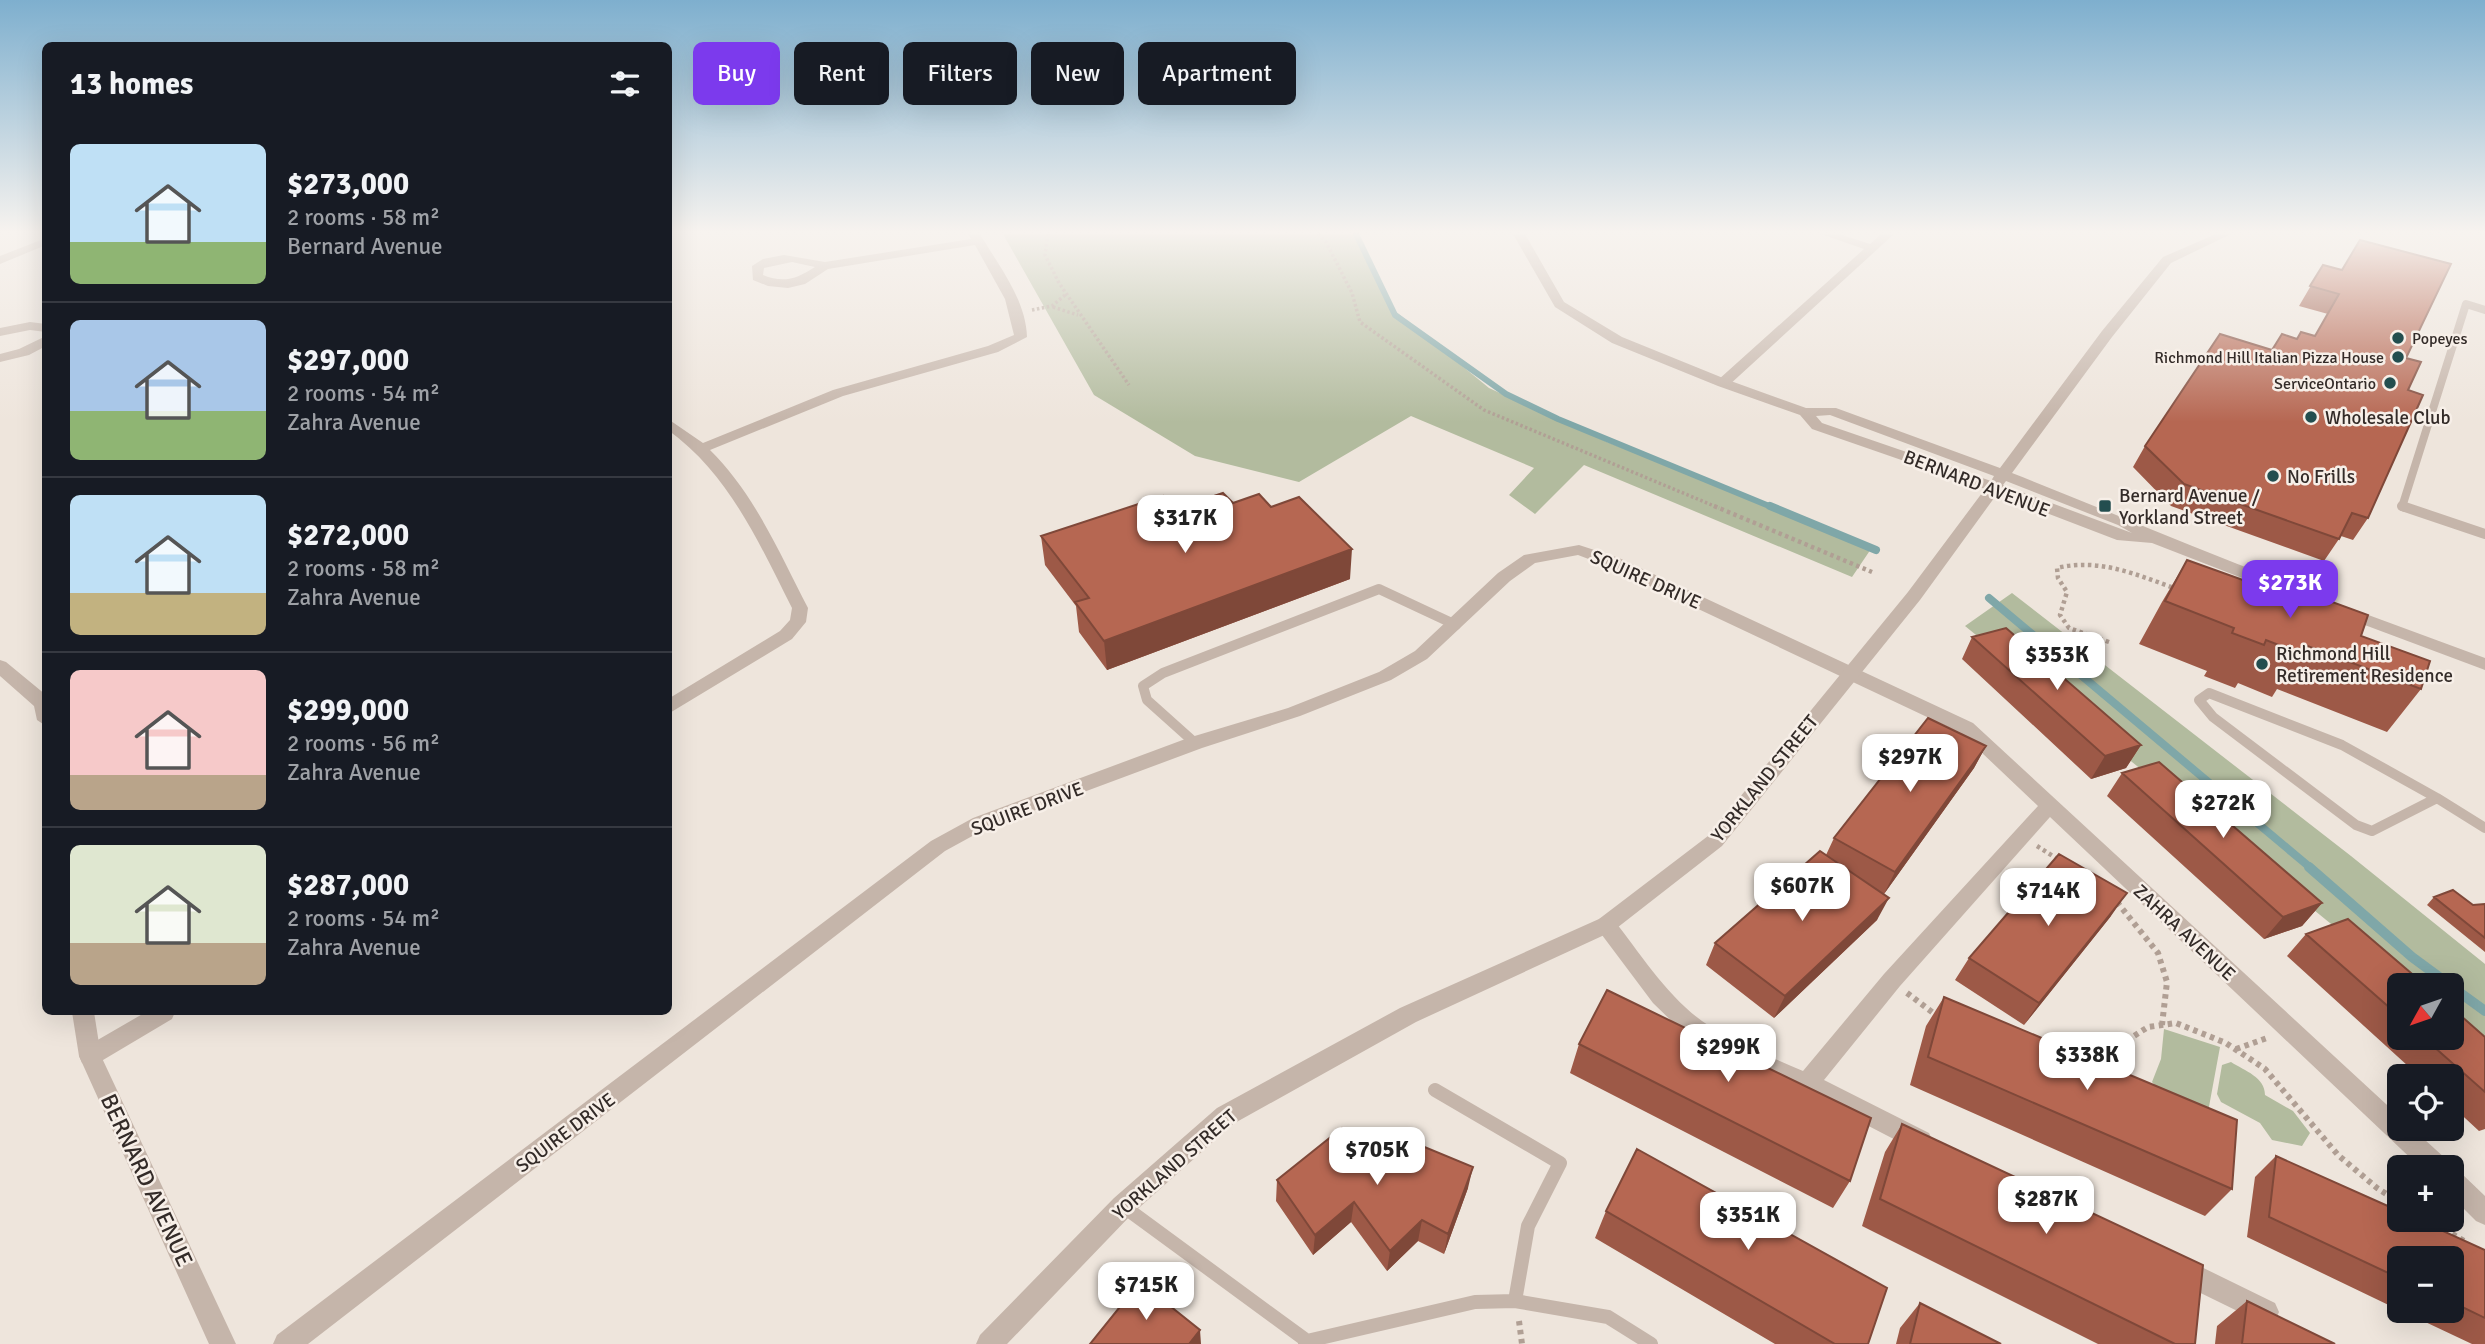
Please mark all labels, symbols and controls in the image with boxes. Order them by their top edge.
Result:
chip: Buy [693,42,780,105]
chip: Rent [794,42,889,105]
chip: Filters [903,42,1017,105]
chip: New [1031,42,1124,105]
chip: Apartment [1138,42,1296,105]
icon: filters [606,65,644,103]
text: 13 homes [70,66,193,103]
text: $273,000 [287,166,409,203]
icon: home [126,172,210,256]
text: 2 rooms · 58 m² [287,203,440,232]
text: Bernard Avenue [287,232,443,261]
place label: Popeyes [2412,329,2468,349]
marker: Popeyes [2390,330,2406,346]
text: $297,000 [287,342,409,379]
icon: home [126,348,210,432]
place label: Richmond Hill Italian Pizza House [2154,348,2384,368]
marker: Richmond Hill Italian Pizza House [2390,349,2406,365]
place label: ServiceOntario [2274,374,2376,394]
marker: ServiceOntario [2382,375,2398,391]
text: 2 rooms · 54 m² [287,379,440,408]
place label: Wholesale Club [2325,406,2451,430]
text: Zahra Avenue [287,408,421,437]
marker: Wholesale Club [2303,409,2319,425]
street label: BERNARD AVENUE [1900,445,2053,523]
place label: No Frills [2287,465,2355,489]
marker: No Frills [2265,468,2281,484]
place label: Bernard Avenue / Yorkland Street [2119,484,2260,530]
pin: $317K [1136,496,1234,555]
marker: Bernard Avenue / Yorkland Street [2097,498,2113,514]
text: $317K [1153,503,1217,532]
text: $272,000 [287,517,409,554]
icon: home [126,523,210,607]
street label: SQUIRE DRIVE [1587,545,1705,615]
text: 2 rooms · 58 m² [287,554,440,583]
pin: $273K [2241,560,2339,620]
text: $273K [2258,568,2322,597]
text: Zahra Avenue [287,583,421,612]
pin: $353K [2008,632,2106,692]
text: $353K [2025,640,2089,669]
place label: Richmond Hill Retirement Residence [2276,642,2453,688]
marker: Richmond Hill Retirement Residence [2254,656,2270,672]
text: $299,000 [287,692,409,729]
icon: home [126,698,210,782]
street label: YORKLAND STREET [1706,710,1824,847]
text: 2 rooms · 56 m² [287,729,440,758]
pin: $297K [1861,734,1959,794]
text: $297K [1878,742,1942,771]
text: Zahra Avenue [287,758,421,787]
street label: SQUIRE DRIVE [968,777,1087,841]
pin: $272K [2174,780,2272,840]
text: $272K [2191,788,2255,817]
pin: $607K [1753,864,1851,923]
text: $287,000 [287,867,409,904]
pin: $714K [1999,869,2097,928]
text: $607K [1770,871,1834,900]
icon: home [126,873,210,957]
text: $714K [2016,876,2080,905]
street label: ZAHRA AVENUE [2128,879,2240,986]
text: 2 rooms · 54 m² [287,904,440,933]
text: Zahra Avenue [287,933,421,962]
north arrow [2387,973,2464,1050]
map controls [2387,973,2464,1323]
pin: $299K [1679,1024,1777,1084]
text: $299K [1696,1032,1760,1061]
pin: $338K [2038,1032,2136,1092]
text: $338K [2055,1040,2119,1069]
button: locate [2387,1064,2464,1141]
street label: SQUIRE DRIVE [511,1088,620,1178]
street label: BERNARD AVENUE [94,1089,199,1271]
street label: YORKLAND STREET [1108,1104,1242,1225]
pin: $705K [1328,1128,1426,1187]
text: $705K [1345,1135,1409,1164]
button: + [2387,1155,2464,1232]
pin: $287K [1997,1176,2095,1236]
text: $287K [2014,1184,2078,1213]
pin: $351K [1699,1192,1797,1252]
text: $351K [1716,1200,1780,1229]
button: − [2387,1246,2464,1323]
pin: $715K [1097,1262,1195,1322]
text: $715K [1114,1270,1178,1299]

